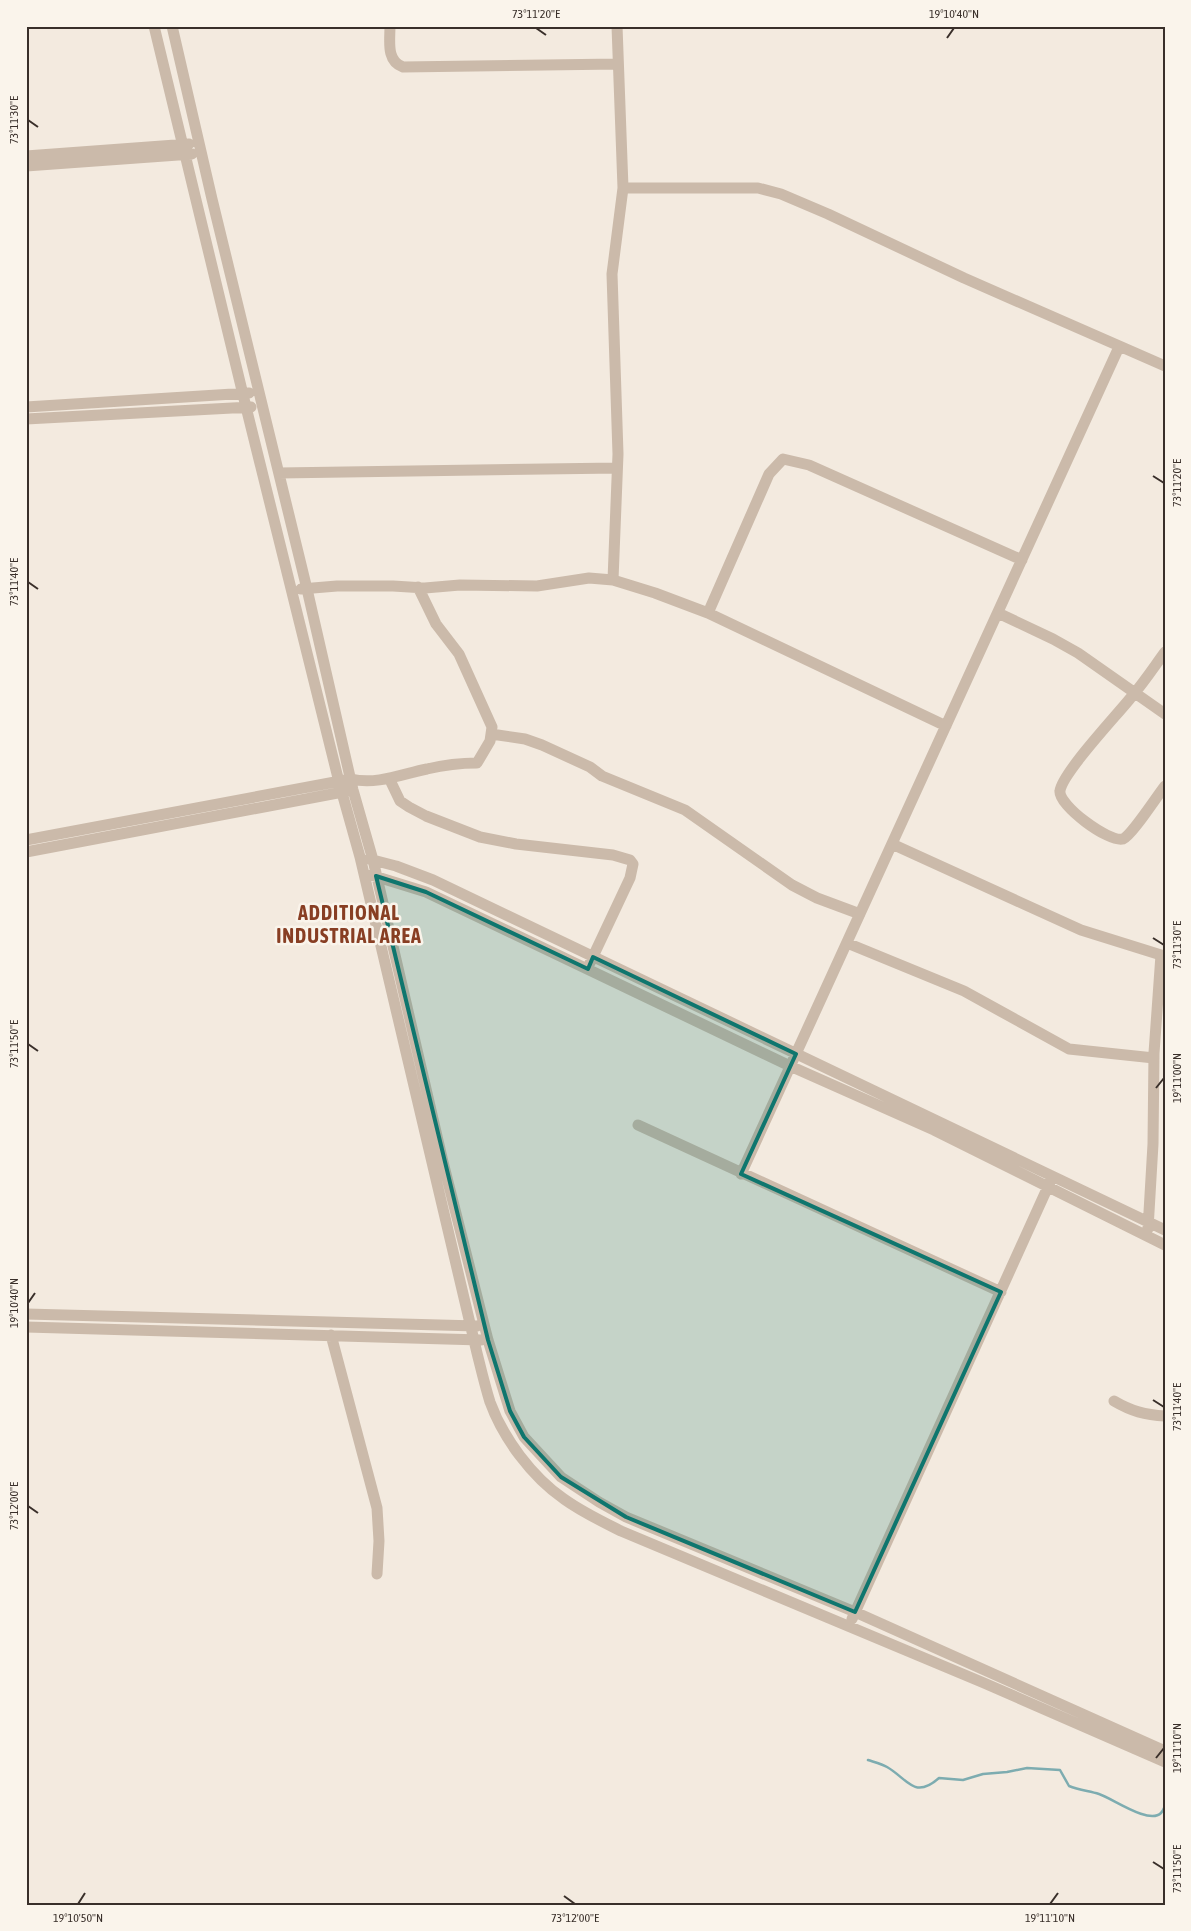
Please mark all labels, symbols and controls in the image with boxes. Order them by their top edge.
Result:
text: 73°11'20"E [512,7,560,21]
text: 19°10'40"N [929,7,979,21]
text: 73°11'30"E [7,96,21,144]
text: 73°11'20"E [1170,459,1184,507]
text: 73°11'40"E [7,558,21,606]
district label: ADDITIONAL INDUSTRIAL AREA [276,901,422,947]
text: 73°11'30"E [1170,921,1184,969]
text: 73°11'50"E [7,1020,21,1068]
text: 19°11'00"N [1170,1053,1184,1103]
text: 19°10'40"N [7,1278,21,1328]
text: 73°11'40"E [1170,1383,1184,1431]
text: 73°12'00"E [7,1482,21,1530]
text: 19°11'10"N [1170,1723,1184,1773]
text: 73°11'50"E [1170,1845,1184,1893]
text: 19°10'50"N [53,1911,103,1925]
text: 73°12'00"E [551,1911,599,1925]
text: 19°11'10"N [1025,1911,1075,1925]

